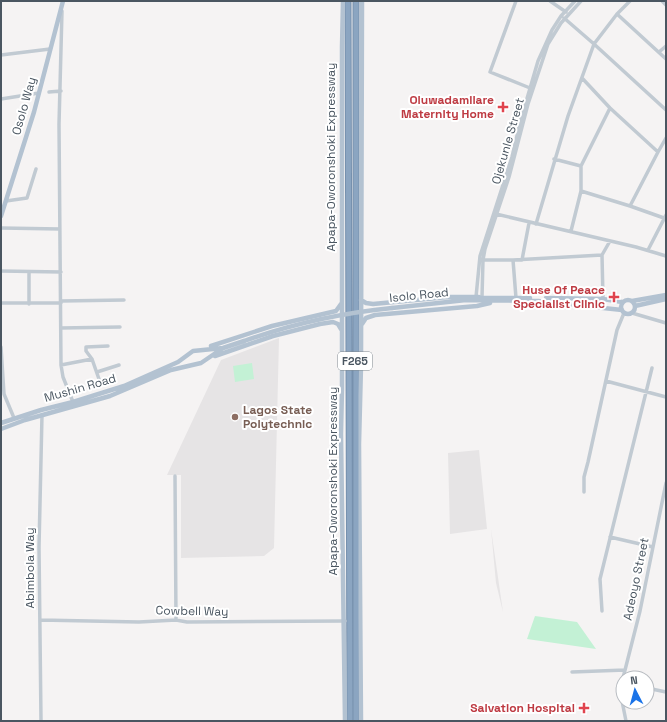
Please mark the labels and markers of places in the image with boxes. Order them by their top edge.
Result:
place label: Oluwadamilare Maternity Home [401,92,494,122]
marker: Oluwadamilare Maternity Home [497,101,509,113]
place label: Huse Of Peace Specialist Clinic [513,282,605,312]
marker: Huse Of Peace Specialist Clinic [608,291,620,303]
place label: Lagos State Polytechnic [243,402,312,432]
marker: Lagos State Polytechnic [230,412,240,422]
place label: Salvation Hospital [470,700,575,716]
marker: Salvation Hospital [578,702,590,714]

